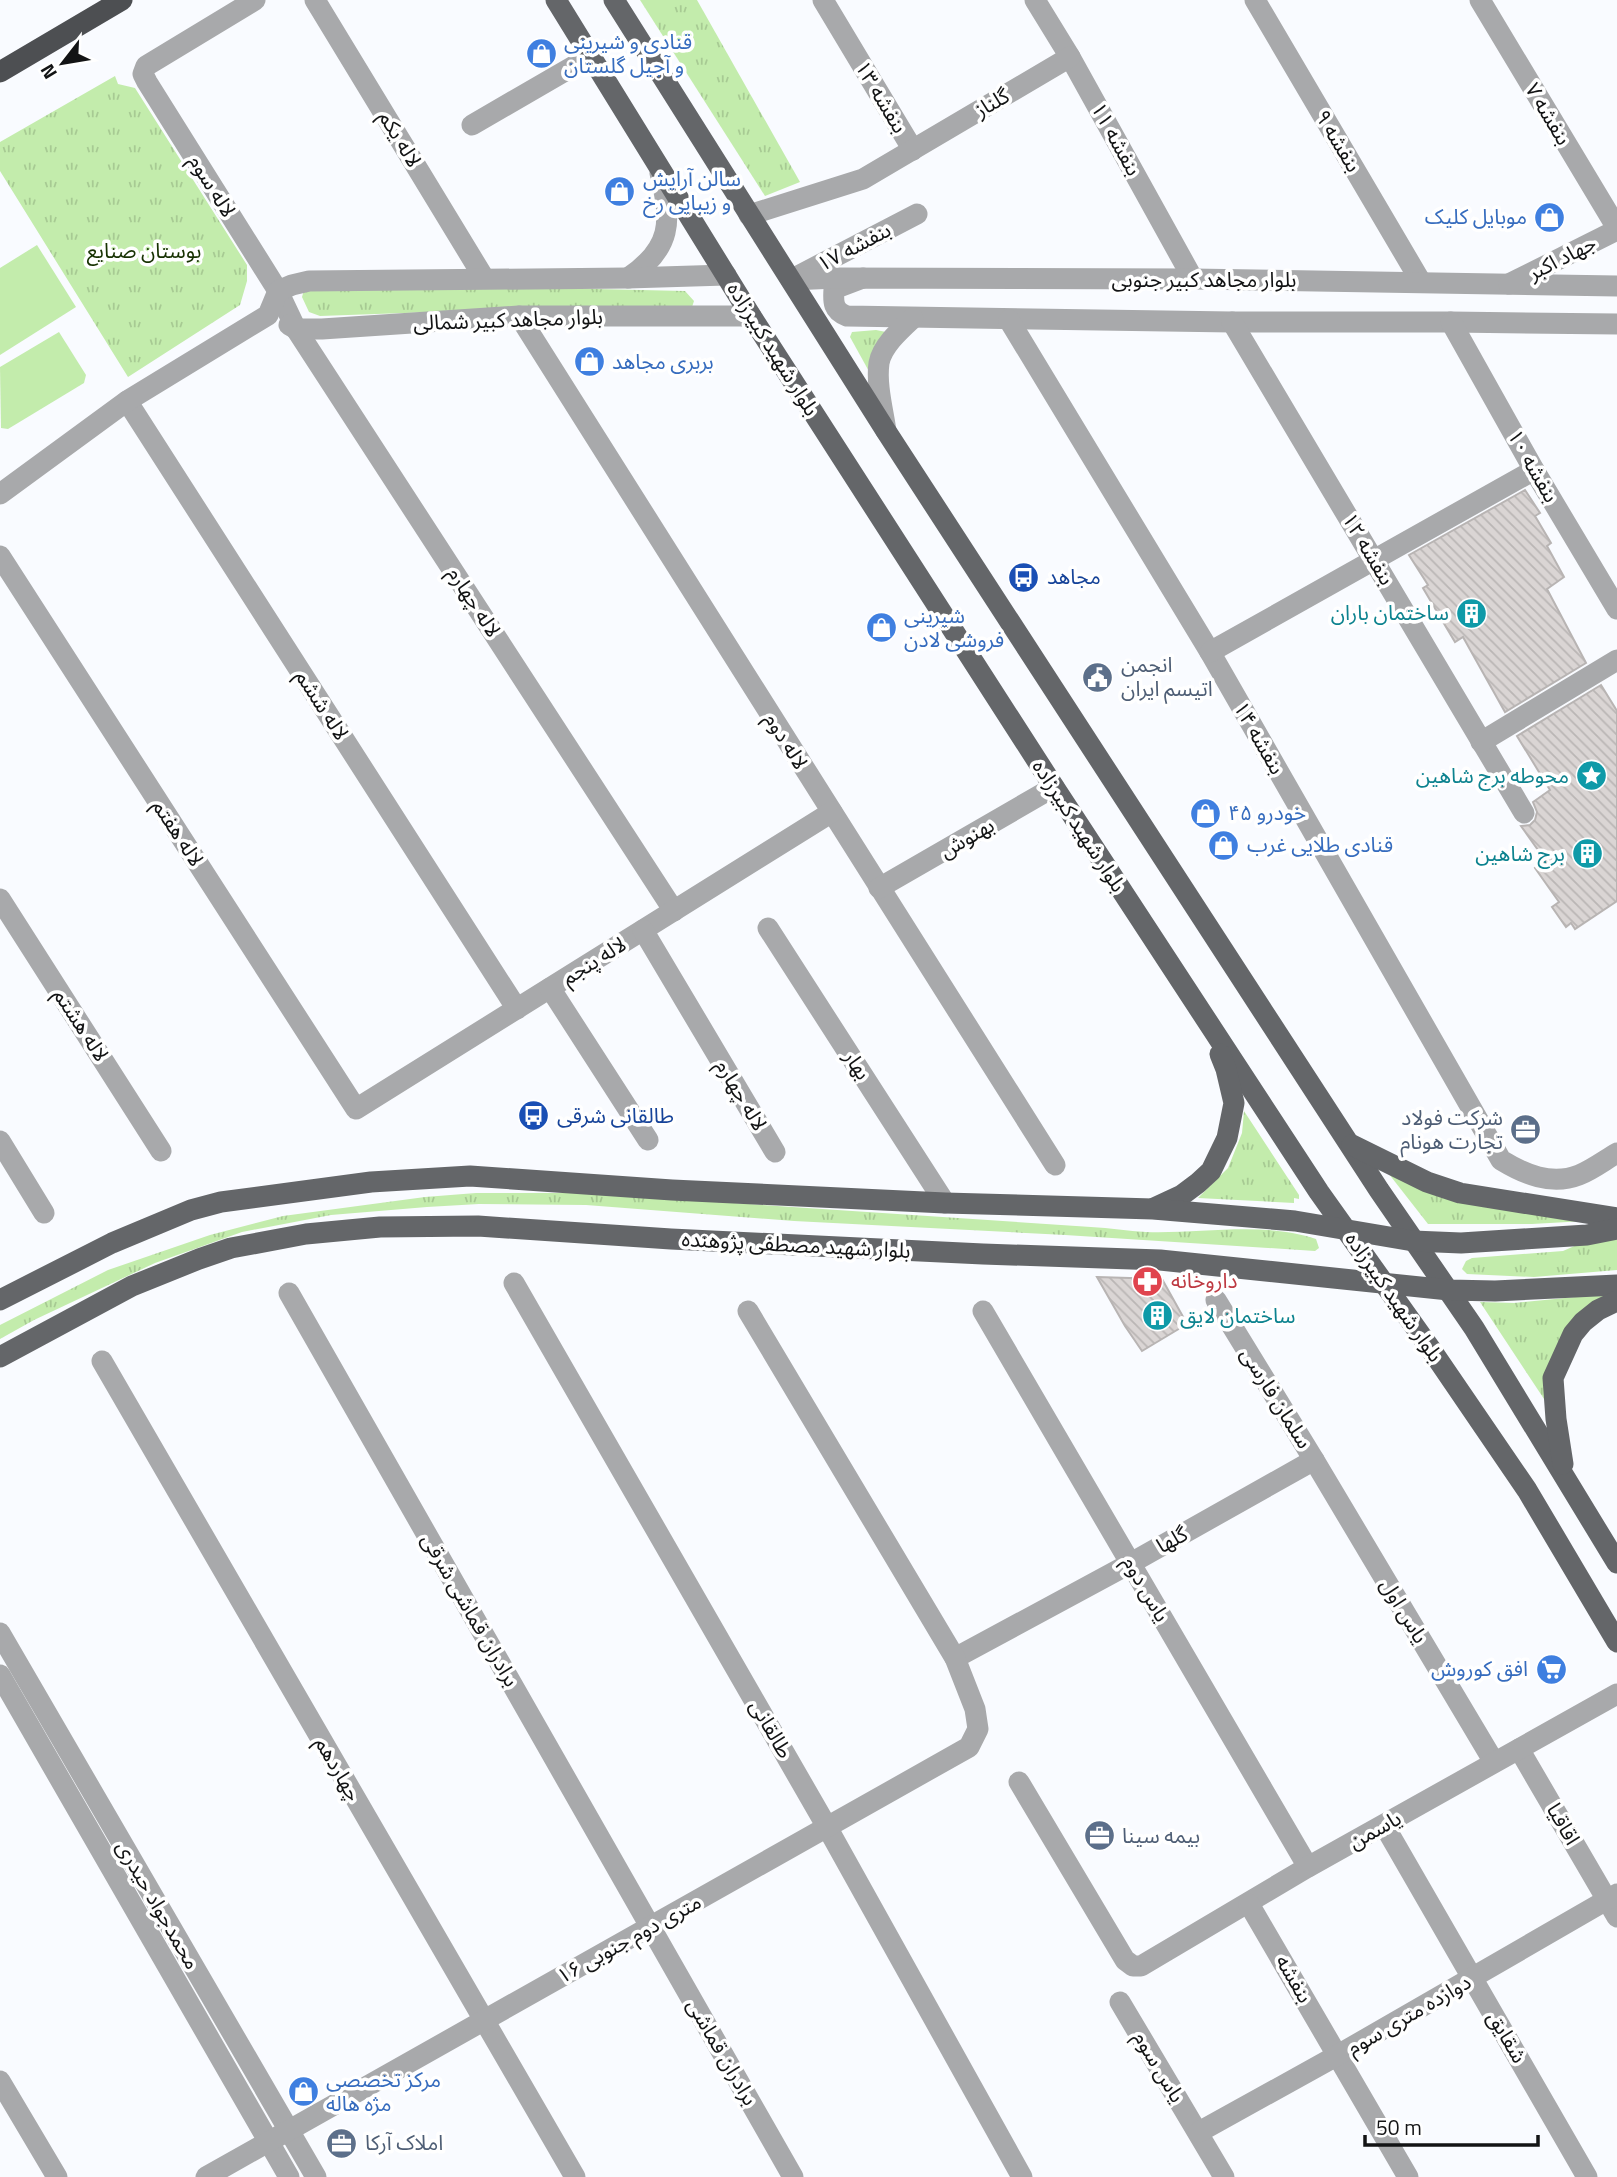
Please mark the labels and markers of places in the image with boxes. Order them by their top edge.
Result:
place label: قنادی و شیرینی و آجیل گلستان [564,25,692,81]
shop icon: قنادی و شیرینی و آجیل گلستان [524,37,558,71]
place label: سالن آرایش و زیبایی رخ [643,162,741,218]
shop icon: سالن آرایش و زیبایی رخ [603,174,637,208]
place label: موبایل کلیک [1425,200,1527,232]
shop icon: موبایل کلیک [1533,200,1567,234]
shop icon: بربری مجاهد [572,345,606,379]
place label: بربری مجاهد [612,345,714,377]
bus stop icon: مجاهد [1007,560,1041,594]
place label: مجاهد [1047,560,1101,592]
place label: ساختمان باران [1331,596,1449,628]
building icon: ساختمان باران [1455,596,1489,630]
place label: شیرینی فروشی لادن [904,599,1004,655]
shop icon: شیرینی فروشی لادن [864,611,898,645]
place label: انجمن اتیسم ایران [1121,648,1213,704]
public building icon: انجمن اتیسم ایران [1081,660,1115,694]
place label: محوطه برج شاهین [1416,759,1569,791]
place icon: محوطه برج شاهین [1575,759,1609,793]
shop icon: خودرو ۴۵ [1188,796,1222,830]
place label: خودرو ۴۵ [1228,796,1306,828]
shop icon: قنادی طلایی غرب [1207,828,1241,862]
place label: قنادی طلایی غرب [1247,828,1393,860]
place label: برج شاهین [1475,837,1565,869]
building icon: برج شاهین [1571,837,1605,871]
bus stop icon: طالقانی شرقی [517,1099,551,1133]
place label: طالقانی شرقی [557,1099,674,1131]
place label: شرکت فولاد تجارت هونام [1400,1101,1503,1158]
office icon: شرکت فولاد تجارت هونام [1509,1113,1543,1147]
pharmacy icon: داروخانه [1131,1264,1165,1298]
place label: داروخانه [1171,1264,1237,1296]
building icon: ساختمان لایق [1140,1299,1174,1333]
place label: ساختمان لایق [1180,1299,1296,1331]
place label: افق کوروش [1431,1652,1528,1684]
supermarket icon: افق کوروش [1534,1652,1568,1686]
office icon: بیمه سینا [1082,1819,1116,1853]
place label: بیمه سینا [1122,1819,1200,1851]
place label: مرکز تخصصی مژه هاله [326,2063,441,2119]
shop icon: مرکز تخصصی مژه هاله [286,2075,320,2109]
office icon: املاک آرکا [325,2126,359,2160]
place label: املاک آرکا [365,2126,443,2158]

